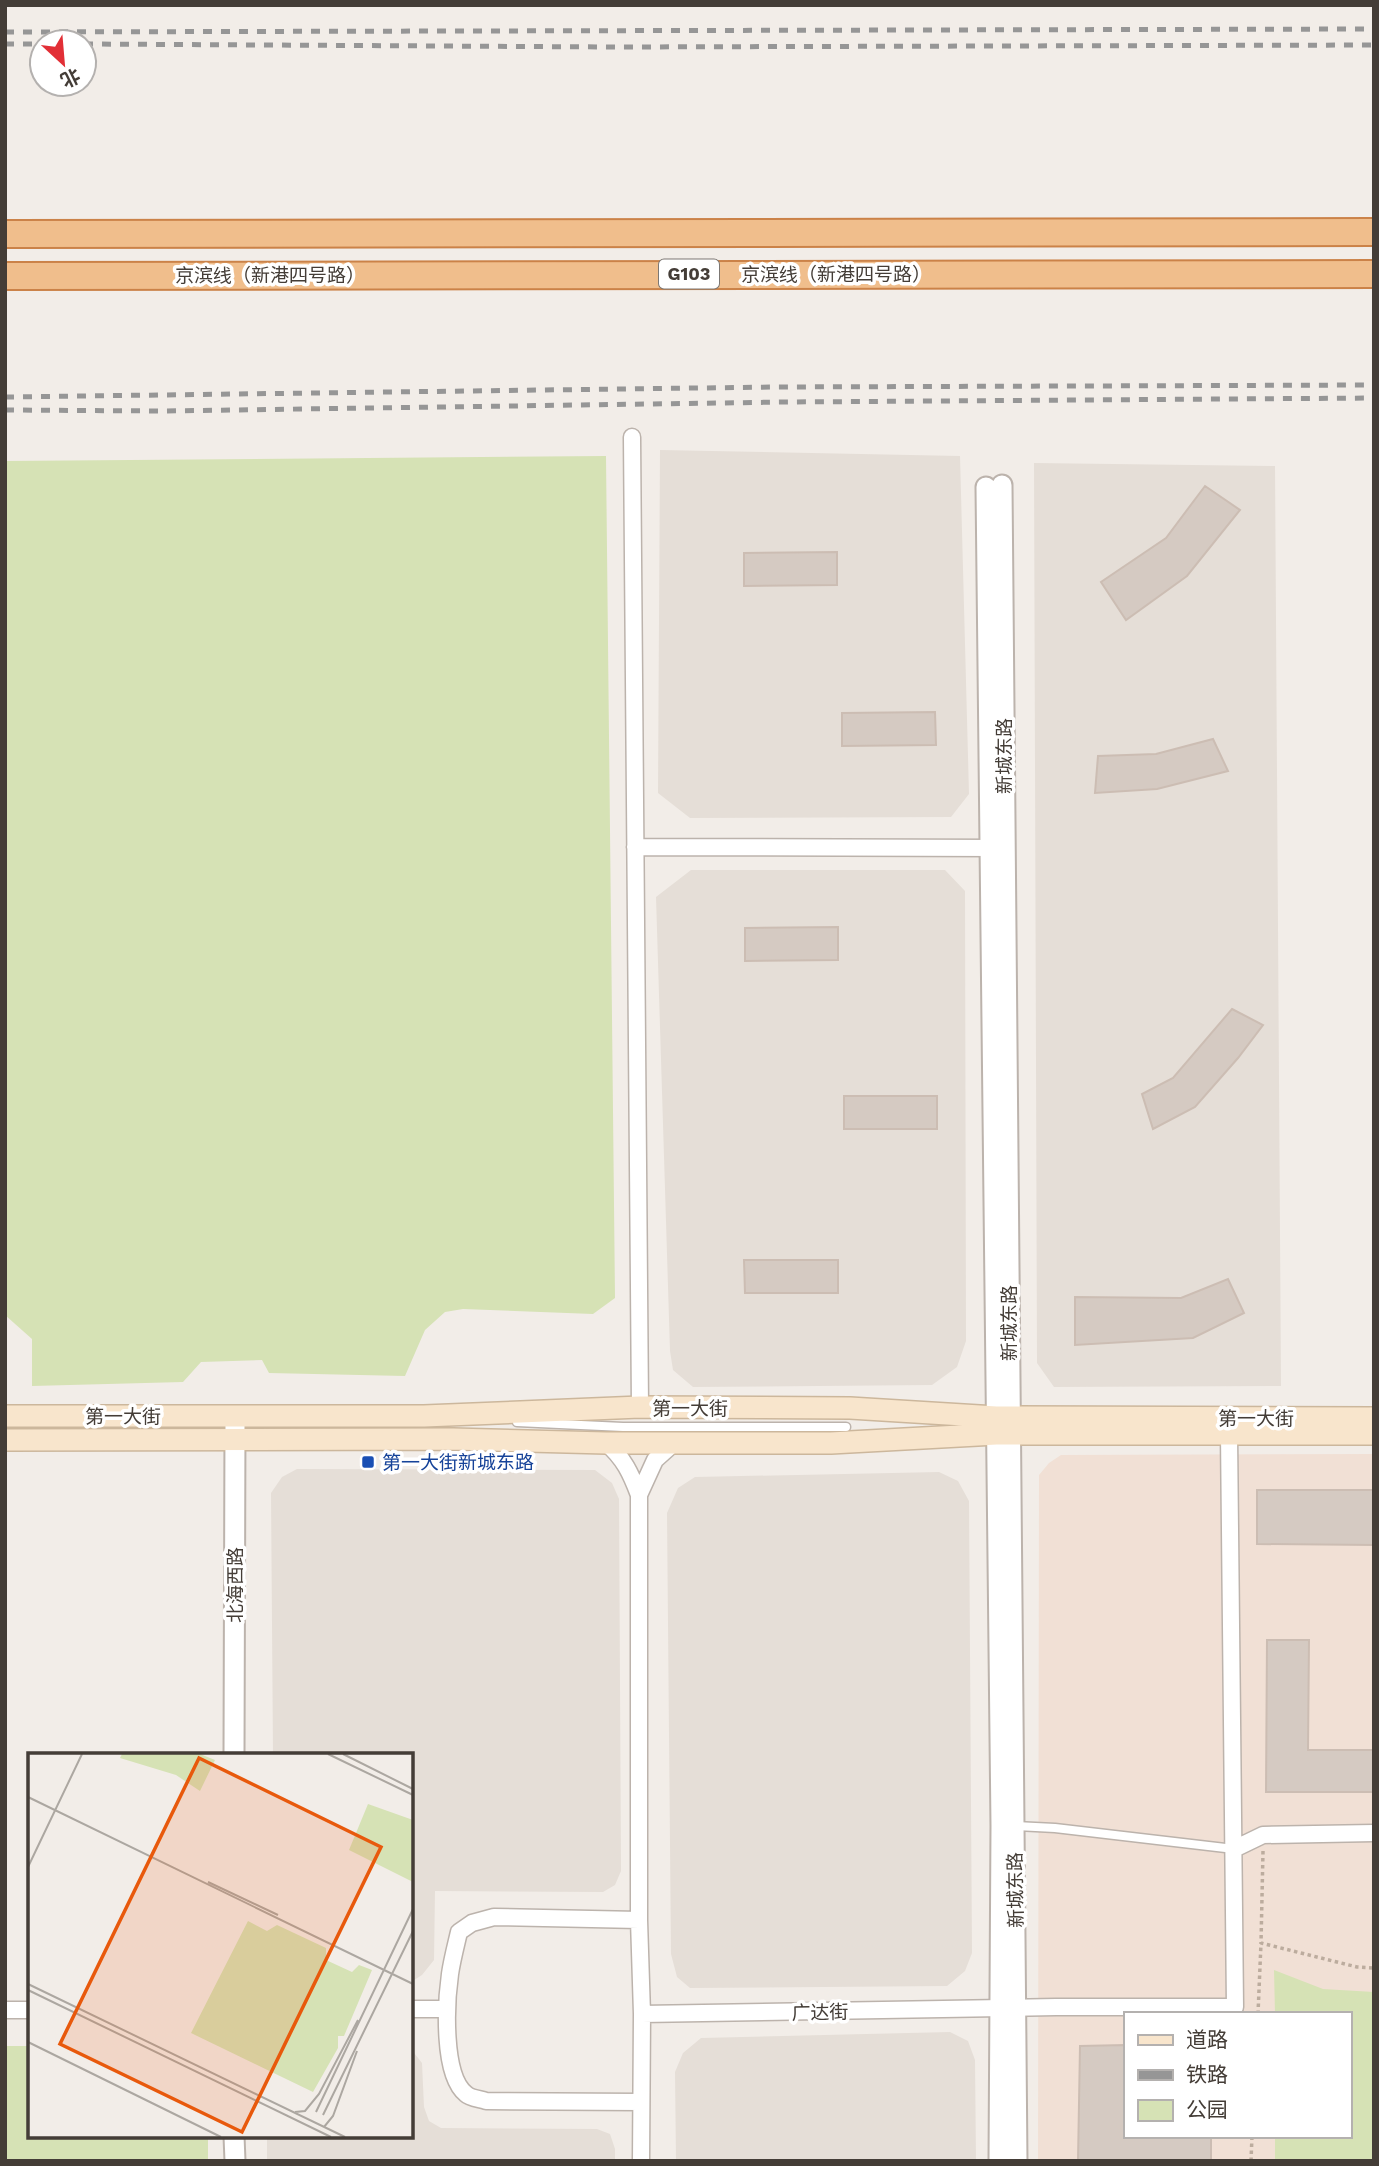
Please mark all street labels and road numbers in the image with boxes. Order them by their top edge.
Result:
road number: G103 [659,260,719,288]
street label: 京滨线（新港四号路） [741,263,931,286]
street label: 京滨线（新港四号路） [175,264,365,287]
street label: 新城东路 [993,718,1016,794]
street label: 新城东路 [998,1285,1021,1361]
street label: 第一大街 [652,1397,728,1420]
street label: 第一大街 [85,1405,161,1428]
street label: 第一大街 [1218,1407,1294,1430]
street label: 北海西路 [224,1547,247,1623]
street label: 新城东路 [1003,1852,1028,1928]
street label: 广达街 [791,2001,849,2024]

